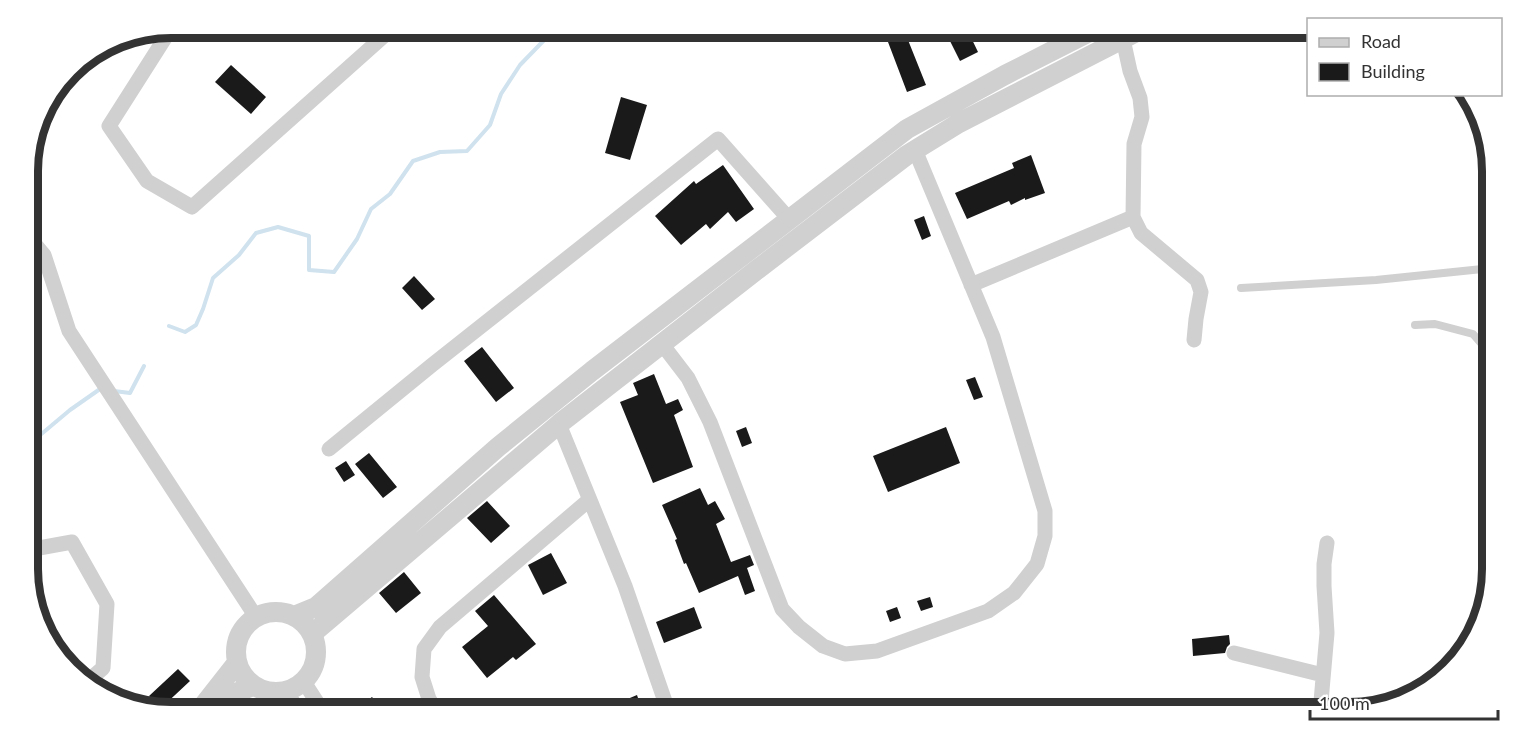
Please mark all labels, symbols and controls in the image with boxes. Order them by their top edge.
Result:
legend [1307,18,1502,96]
text: Road [1361,30,1401,52]
text: Building [1361,60,1425,82]
scale bar [1310,683,1498,721]
text: 100 m [1319,692,1370,714]

